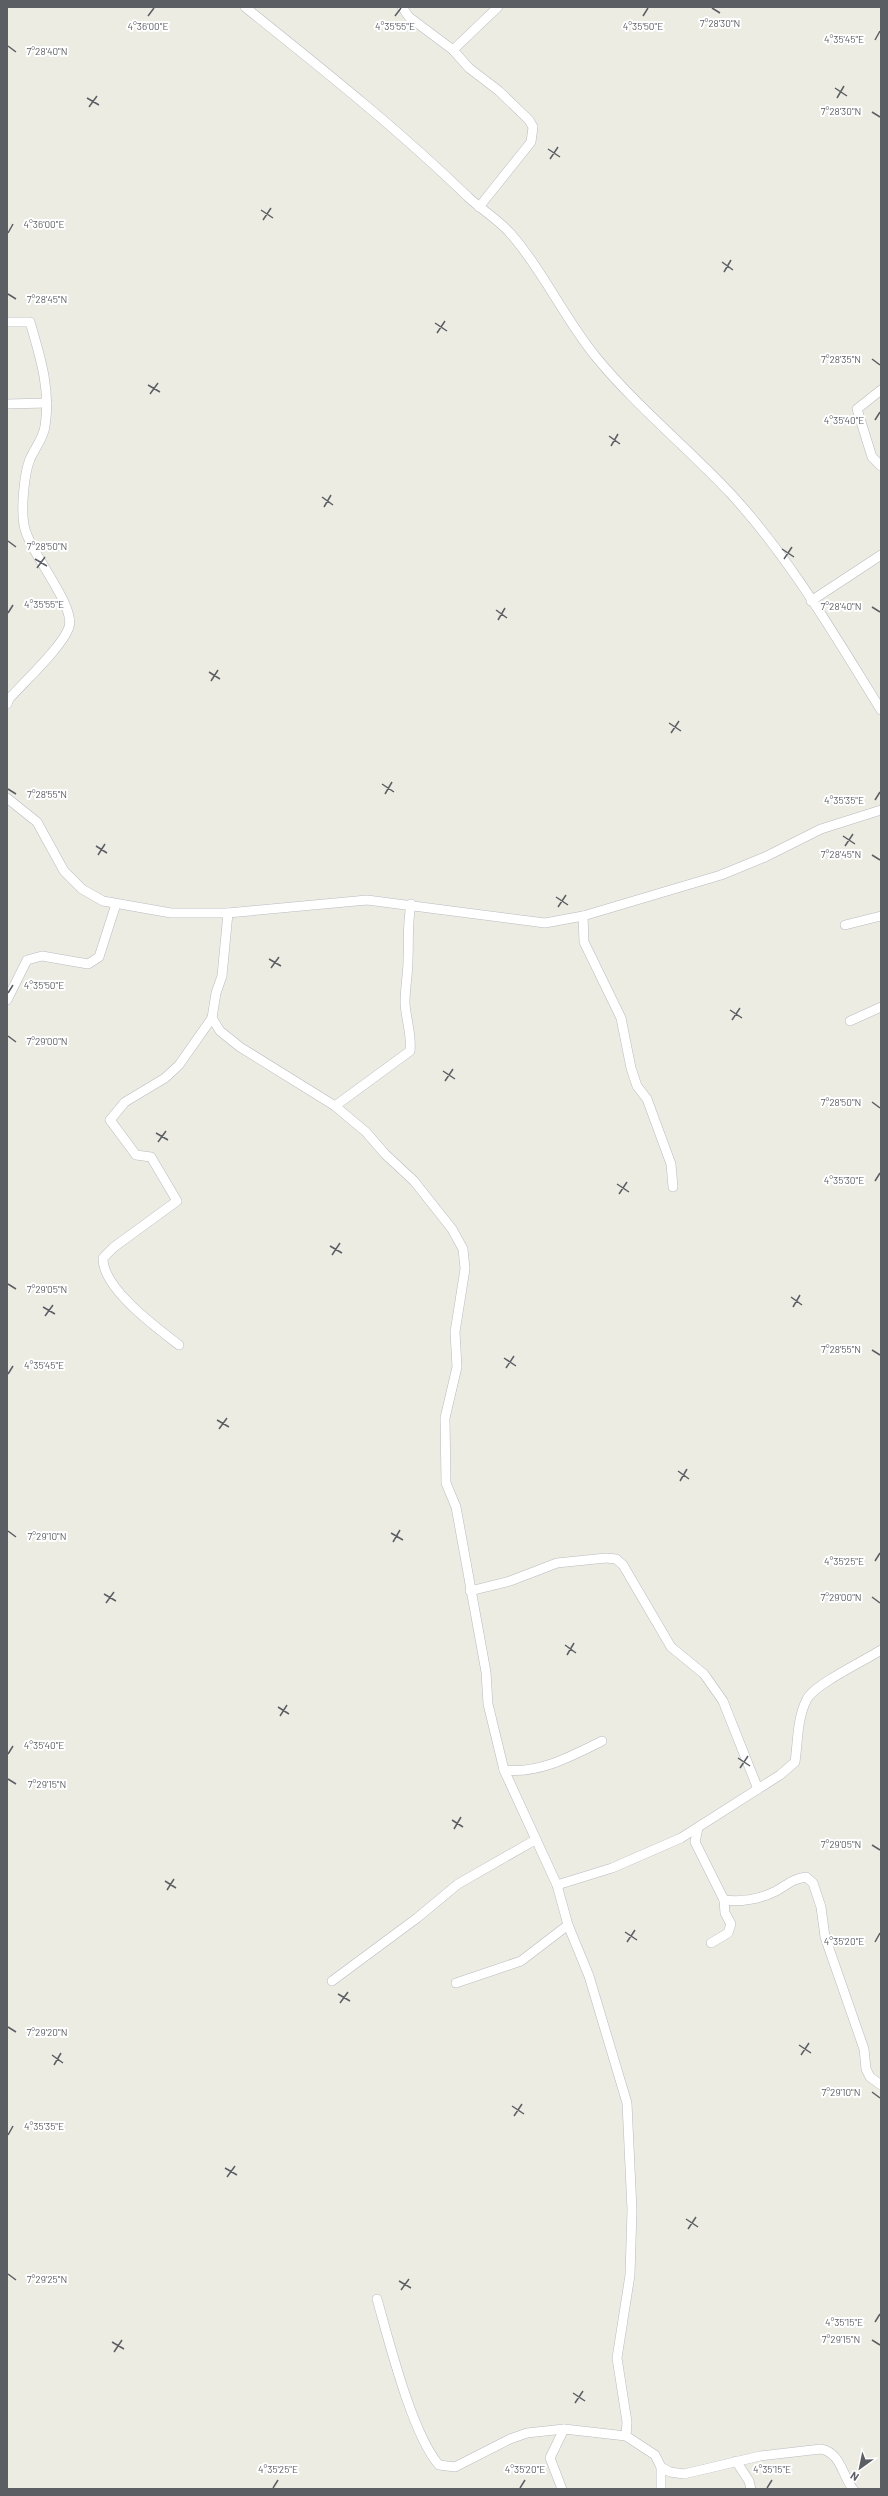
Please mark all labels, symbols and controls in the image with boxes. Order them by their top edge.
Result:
text: 7°28'30"N [700,17,740,29]
text: 4°36'00"E [128,20,168,32]
text: 4°35'55"E [375,20,415,32]
text: 4°35'50"E [623,20,663,32]
text: 4°35'45"E [824,33,864,45]
text: 7°28'40"N [27,45,67,57]
text: 7°28'30"N [821,105,861,117]
text: 4°36'00"E [24,218,64,230]
text: 7°28'45"N [27,293,67,305]
text: 7°28'35"N [821,353,861,365]
text: 4°35'40"E [824,414,864,426]
text: 7°28'50"N [27,540,67,552]
text: 4°35'55"E [24,598,64,610]
text: 7°28'40"N [821,600,861,612]
text: 7°28'55"N [27,788,67,800]
text: 4°35'35"E [824,794,864,806]
text: 7°28'45"N [821,848,861,860]
text: 4°35'50"E [24,979,64,991]
text: 7°29'00"N [26,1035,68,1047]
text: 7°28'50"N [821,1096,861,1108]
text: 4°35'30"E [824,1174,864,1186]
text: 7°29'05"N [27,1283,67,1295]
text: 7°28'55"N [821,1343,861,1355]
text: 4°35'45"E [24,1359,64,1371]
text: 7°29'10"N [28,1530,66,1542]
text: 4°35'25"E [824,1555,864,1567]
text: 7°29'00"N [820,1591,862,1603]
text: 4°35'40"E [24,1739,64,1751]
text: 7°29'15"N [28,1778,66,1790]
text: 7°29'05"N [821,1838,861,1850]
text: 4°35'20"E [824,1935,864,1947]
text: 7°29'20"N [27,2026,67,2038]
text: 7°29'10"N [822,2086,860,2098]
text: 4°35'35"E [24,2120,64,2132]
text: 7°29'25"N [27,2273,67,2285]
text: 4°35'15"E [825,2316,863,2328]
text: 7°29'15"N [822,2333,860,2345]
north arrow [840,2448,880,2488]
text: 4°35'25"E [258,2463,298,2475]
text: 4°35'20"E [505,2463,545,2475]
text: 4°35'15"E [753,2463,791,2475]
text: N [848,2469,861,2484]

